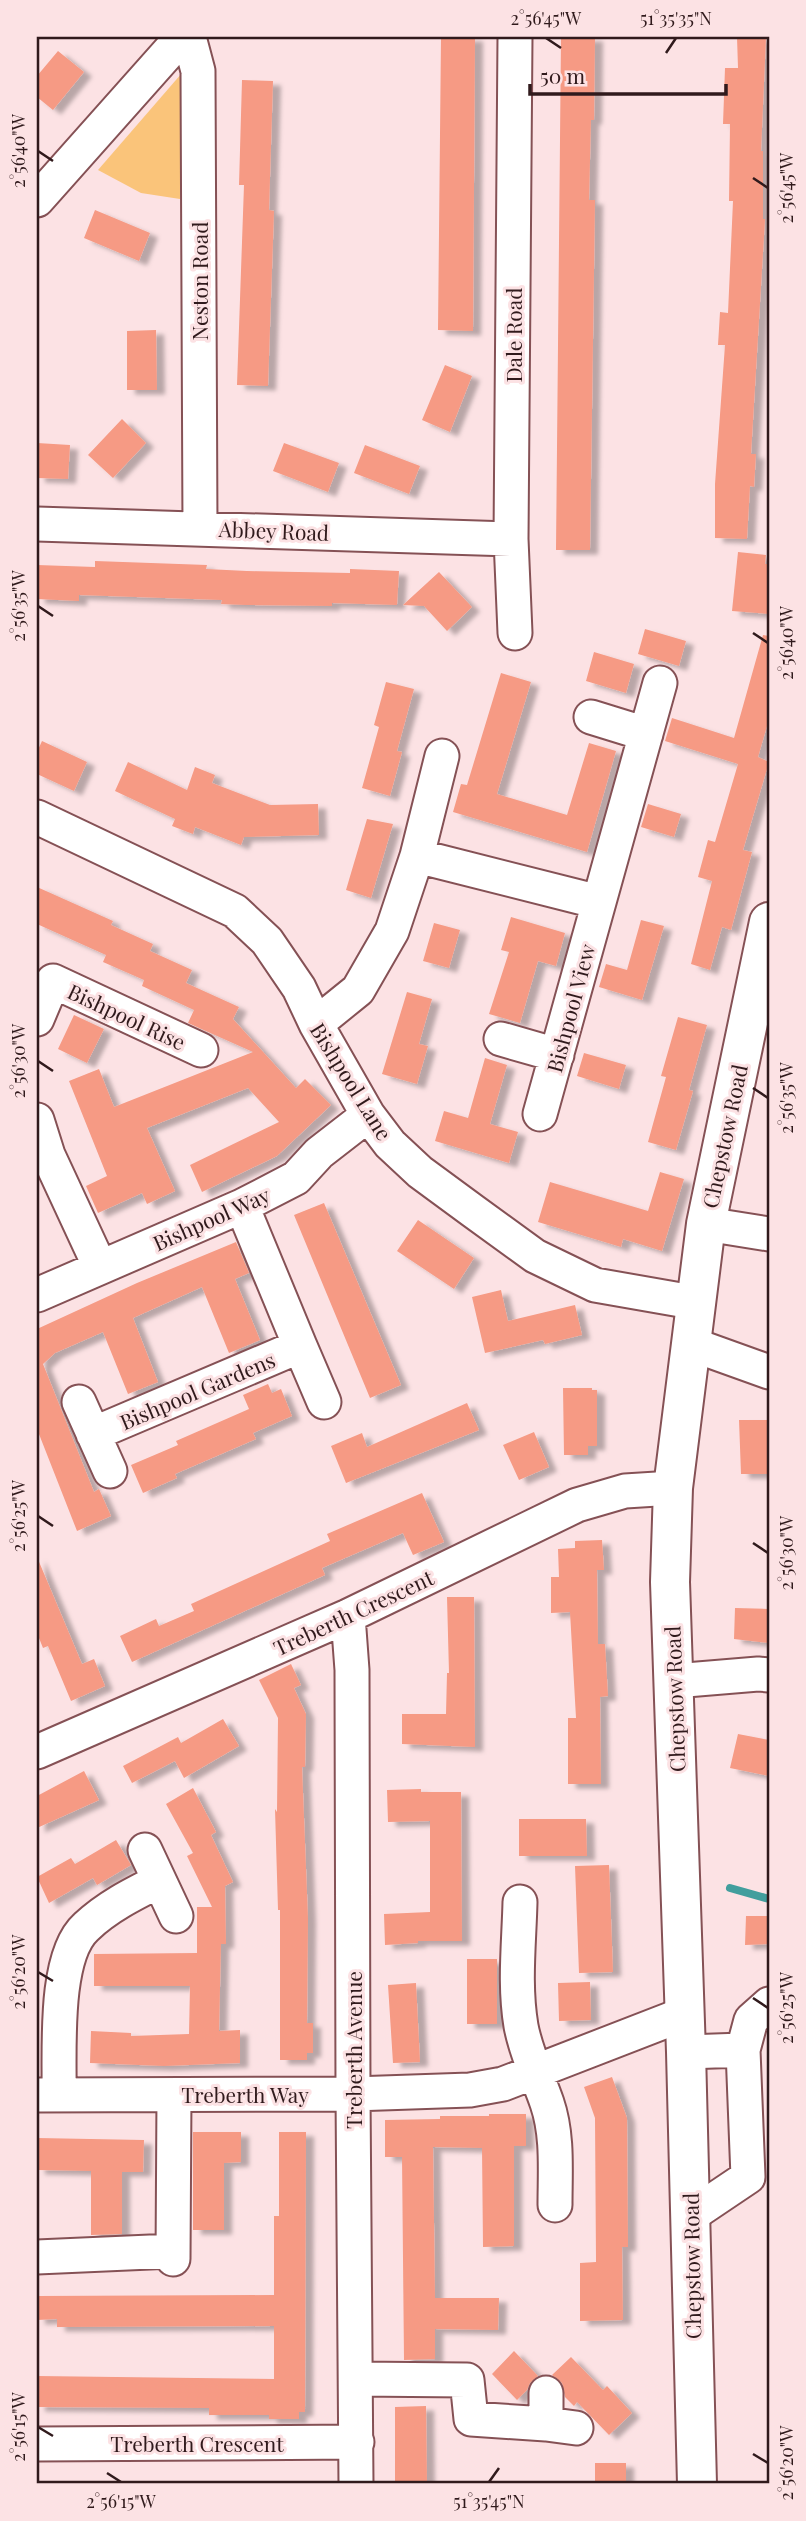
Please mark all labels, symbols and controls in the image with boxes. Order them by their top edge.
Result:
text: 2°56'45"W [511,6,582,30]
text: 51°35'35"N [640,6,712,30]
scale bar [530,52,726,96]
text: 50 m [540,61,586,89]
text: 2°56'40"W [6,113,30,188]
text: 2°56'45"W [774,152,798,223]
street label: Neston Road [185,222,213,340]
street label: Dale Road [499,288,527,382]
street label: Abbey Road [217,514,330,546]
text: 2°56'35"W [6,570,30,642]
text: 2°56'40"W [774,605,798,680]
street label: Bishpool View [539,940,601,1075]
street label: Bishpool Rise [64,976,190,1056]
street label: Bishpool Lane [305,1017,399,1145]
text: 2°56'30"W [6,1023,30,1098]
street label: Chepstow Road [695,1061,753,1211]
text: 2°56'35"W [774,1062,798,1134]
street label: Bishpool Way [148,1180,274,1256]
street label: Bishpool Gardens [115,1345,279,1435]
text: 2°56'25"W [6,1479,30,1552]
text: 2°56'30"W [774,1515,798,1590]
street label: Treberth Crescent [268,1562,438,1661]
street label: Chepstow Road [657,1625,691,1773]
text: 2°56'20"W [6,1934,30,2010]
street label: Treberth Avenue [339,1971,367,2129]
text: 2°56'25"W [774,1971,798,2044]
street label: Treberth Way [181,2080,309,2108]
street label: Chepstow Road [676,2193,706,2339]
text: 2°56'15"W [6,2391,30,2462]
text: 2°56'20"W [774,2425,798,2501]
street label: Treberth Crescent [110,2429,284,2457]
text: 2°56'15"W [86,2489,157,2513]
text: 51°35'45"N [453,2489,525,2513]

